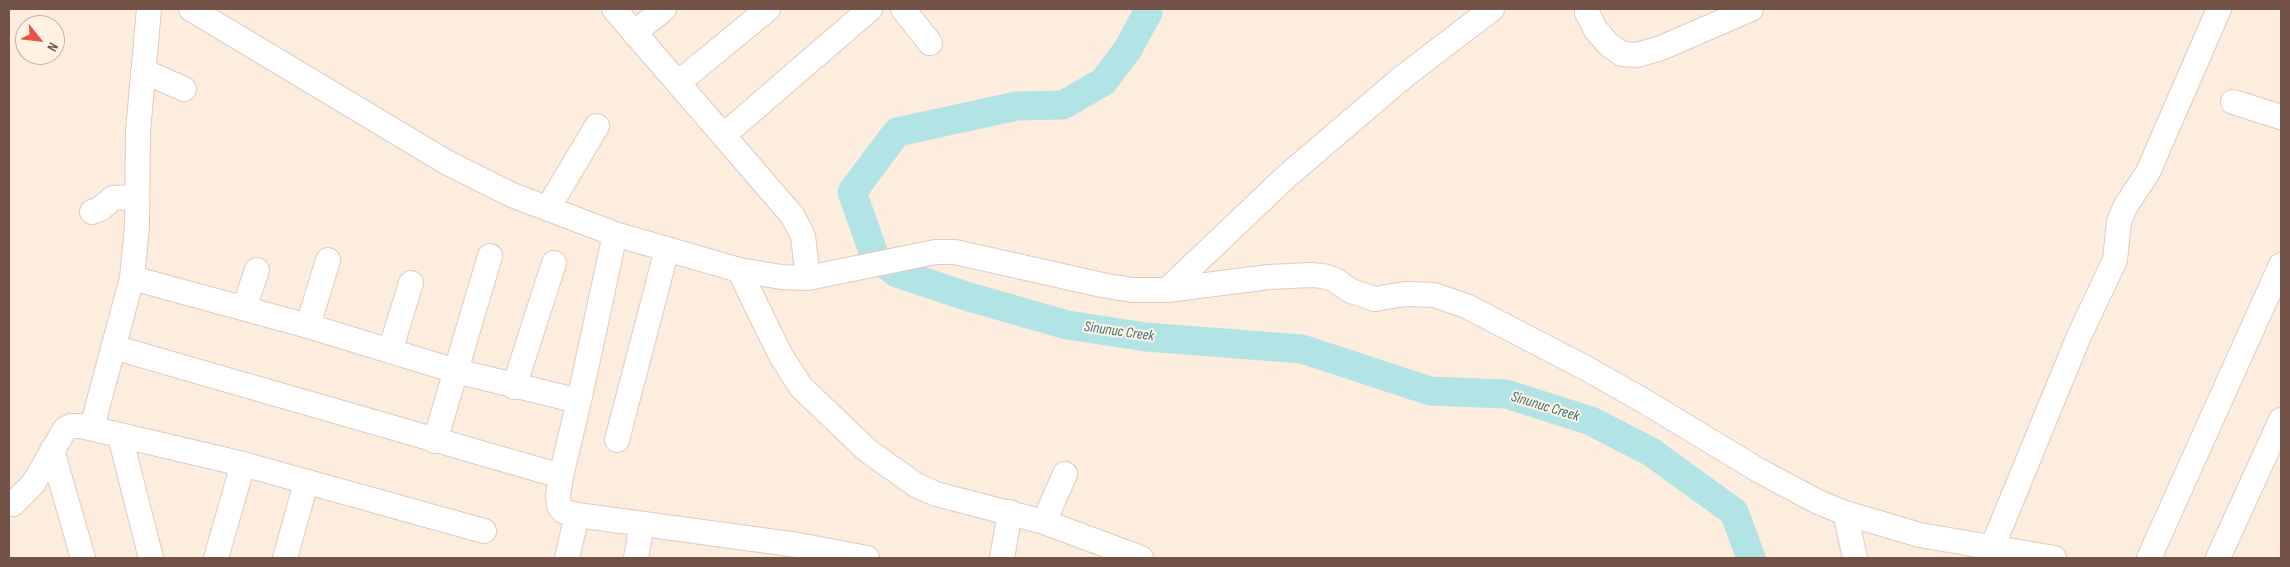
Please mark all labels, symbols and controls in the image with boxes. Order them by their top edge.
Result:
north arrow [15,15,65,65]
text: N [43,40,62,54]
water label: Sinunuc Creek [1083,318,1155,346]
water label: Sinunuc Creek [1509,388,1581,426]

